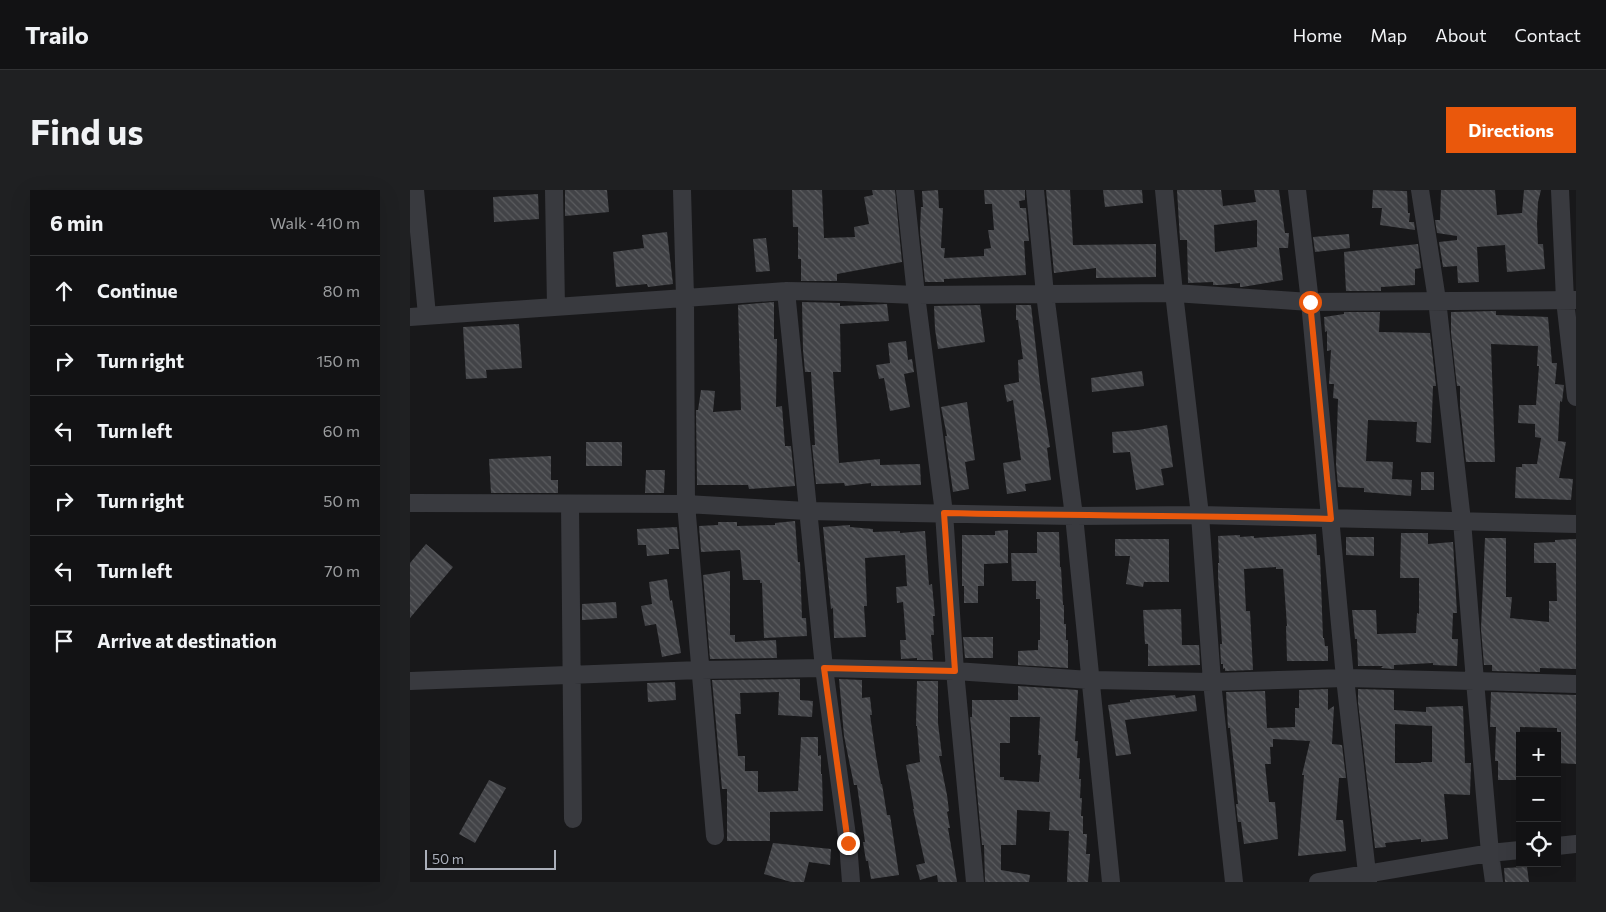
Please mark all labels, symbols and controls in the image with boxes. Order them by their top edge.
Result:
text: Trailo [25,20,89,49]
text: Home [1293,24,1342,46]
text: Map [1370,24,1407,46]
text: About [1435,24,1487,46]
text: Contact [1515,24,1581,46]
button: Directions [1446,107,1576,153]
text: Find us [30,109,144,152]
text: 6 min [50,210,103,235]
text: Walk · 410 m [270,213,360,232]
icon: ahead [50,277,78,305]
text: Continue [97,279,177,302]
text: 80 m [323,281,360,300]
route start [1299,291,1322,314]
icon: right [50,347,78,375]
text: Turn right [97,349,184,372]
text: 150 m [317,351,360,370]
icon: left [50,417,78,445]
text: Turn left [97,419,172,442]
text: 60 m [323,421,360,440]
icon: right [50,487,78,515]
text: Turn right [97,489,184,512]
text: 50 m [323,491,360,510]
icon: left [50,557,78,585]
text: Turn left [97,559,172,582]
text: 70 m [324,561,360,580]
icon: arrive [50,627,78,655]
text: Arrive at destination [97,629,277,652]
map controls [1516,732,1561,867]
button: + [1516,732,1561,777]
button: − [1516,777,1561,822]
button: locate [1516,822,1561,867]
route end [837,832,860,855]
scale bar [425,847,556,870]
text: 50 m [432,850,464,867]

